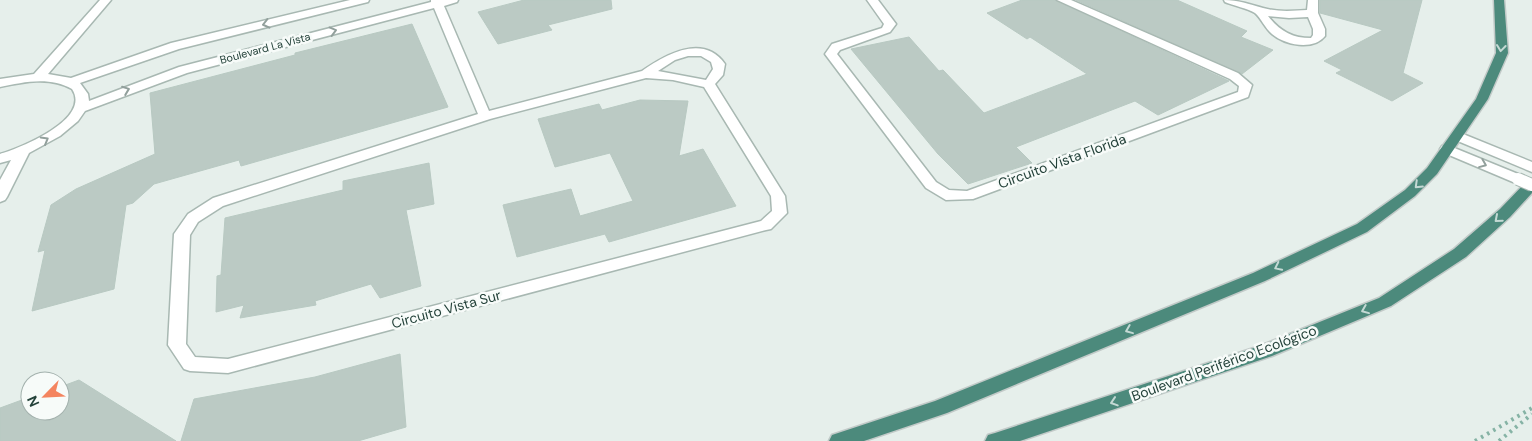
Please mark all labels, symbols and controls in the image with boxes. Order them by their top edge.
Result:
one-way arrow [261,18,270,29]
one-way arrow [328,26,337,37]
street label: Boulevard La Vista [218,29,312,67]
one-way arrow [1496,45,1507,53]
one-way arrow [121,86,130,96]
street label: Circuito Vista Florida [995,129,1129,193]
one-way arrow [39,136,48,146]
one-way arrow [1478,158,1487,168]
one-way arrow [1414,179,1423,188]
one-way arrow [1495,213,1504,222]
one-way arrow [1275,261,1284,271]
street label: Circuito Vista Sur [389,286,503,332]
one-way arrow [1361,304,1370,315]
street label: Boulevard Periférico Ecológico [1129,321,1319,405]
one-way arrow [1125,324,1133,334]
north arrow [20,371,70,421]
text: N [23,393,43,410]
one-way arrow [1110,396,1118,406]

